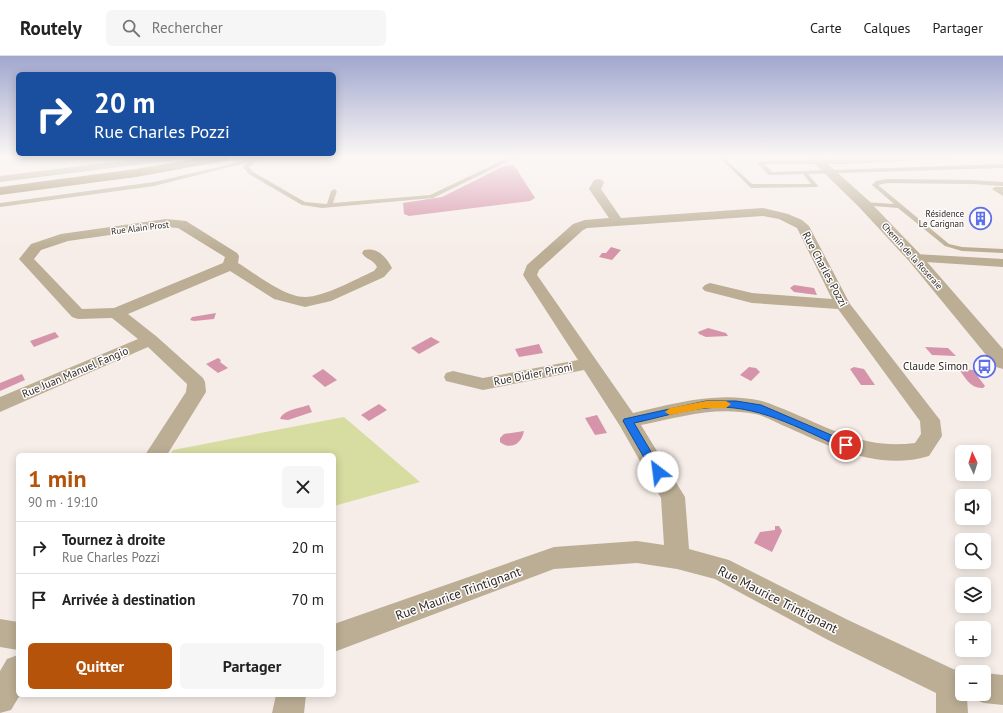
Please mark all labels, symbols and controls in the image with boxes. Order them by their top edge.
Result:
search box [106,10,386,46]
text: Routely [20,16,82,40]
icon: search [120,17,142,39]
text: Rechercher [152,18,223,37]
text: Carte [810,19,842,37]
text: Calques [864,19,910,37]
text: Partager [932,19,983,37]
text: 20 m [94,84,155,121]
icon: right [28,88,80,140]
text: Rue Charles Pozzi [94,120,230,143]
building icon: Résidence Le Carignan [967,206,993,232]
place label: Résidence Le Carignan [919,208,964,229]
street label: Rue Alain Prost [110,218,170,237]
street label: Chemin de la Roseraie [880,220,945,291]
street label: Rue Charles Pozzi [799,229,851,309]
street label: Rue Juan Manuel Fangio [20,343,130,401]
bus stop icon: Claude Simon [971,353,997,379]
place label: Claude Simon [903,359,968,373]
street label: Rue Didier Pironi [492,360,574,388]
pin [829,428,863,462]
icon: arrive [835,434,857,456]
north arrow [955,445,991,481]
map controls [955,445,991,701]
position arrow [637,451,679,493]
text: 1 min [28,463,87,494]
button: close [282,466,324,508]
button: sound [955,489,991,525]
text: 90 m · 19:10 [28,494,98,511]
text: Tournez à droite [62,530,165,549]
button: search [955,533,991,569]
icon: right [28,537,50,559]
text: 20 m [291,538,324,557]
text: Rue Charles Pozzi [62,549,160,566]
street label: Rue Maurice Trintignant [715,562,841,637]
street label: Rue Maurice Trintignant [393,563,524,624]
button: layers [955,577,991,613]
icon: arrive [28,589,50,611]
text: Arrivée à destination [62,590,195,609]
text: 70 m [291,590,324,609]
button: + [955,621,991,657]
button: Quitter [28,643,172,689]
button: Partager [180,643,324,689]
button: − [955,665,991,701]

